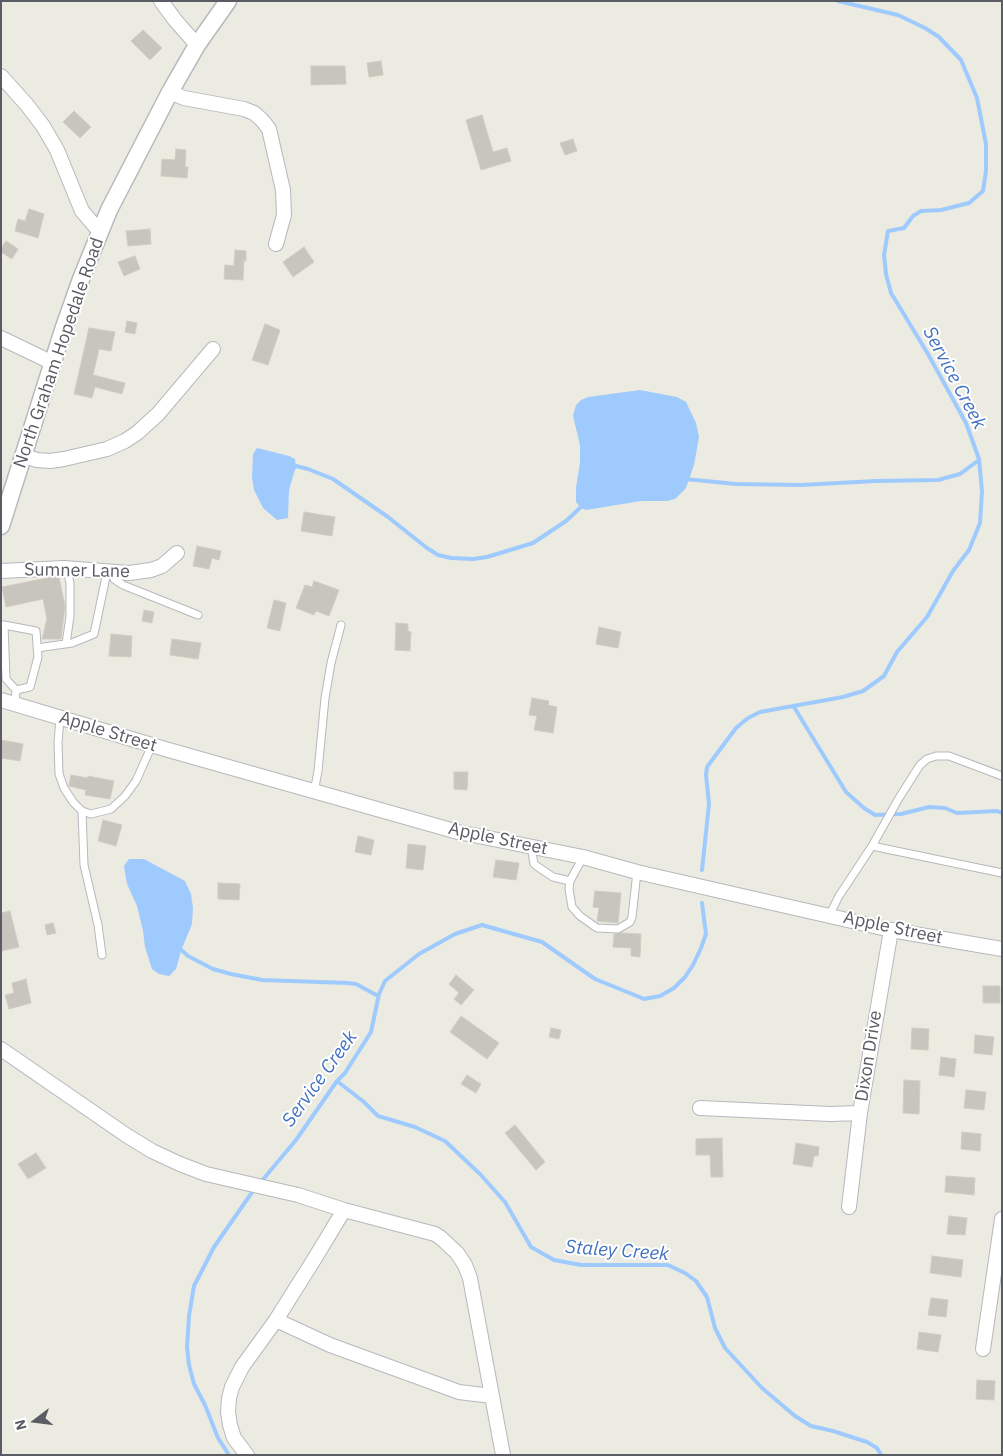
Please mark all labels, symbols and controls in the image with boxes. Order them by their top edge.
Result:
street label: North Graham Hopedale Road [9,235,109,471]
water label: Service Creek [917,323,991,433]
street label: Sumner Lane [24,559,130,583]
street label: Apple Street [57,707,159,757]
street label: Apple Street [446,818,550,860]
street label: Apple Street [841,907,945,949]
street label: Dixon Drive [851,1009,887,1103]
water label: Service Creek [278,1027,362,1131]
water label: Staley Creek [564,1236,670,1266]
north arrow [10,1396,60,1446]
text: N [11,1418,31,1432]

